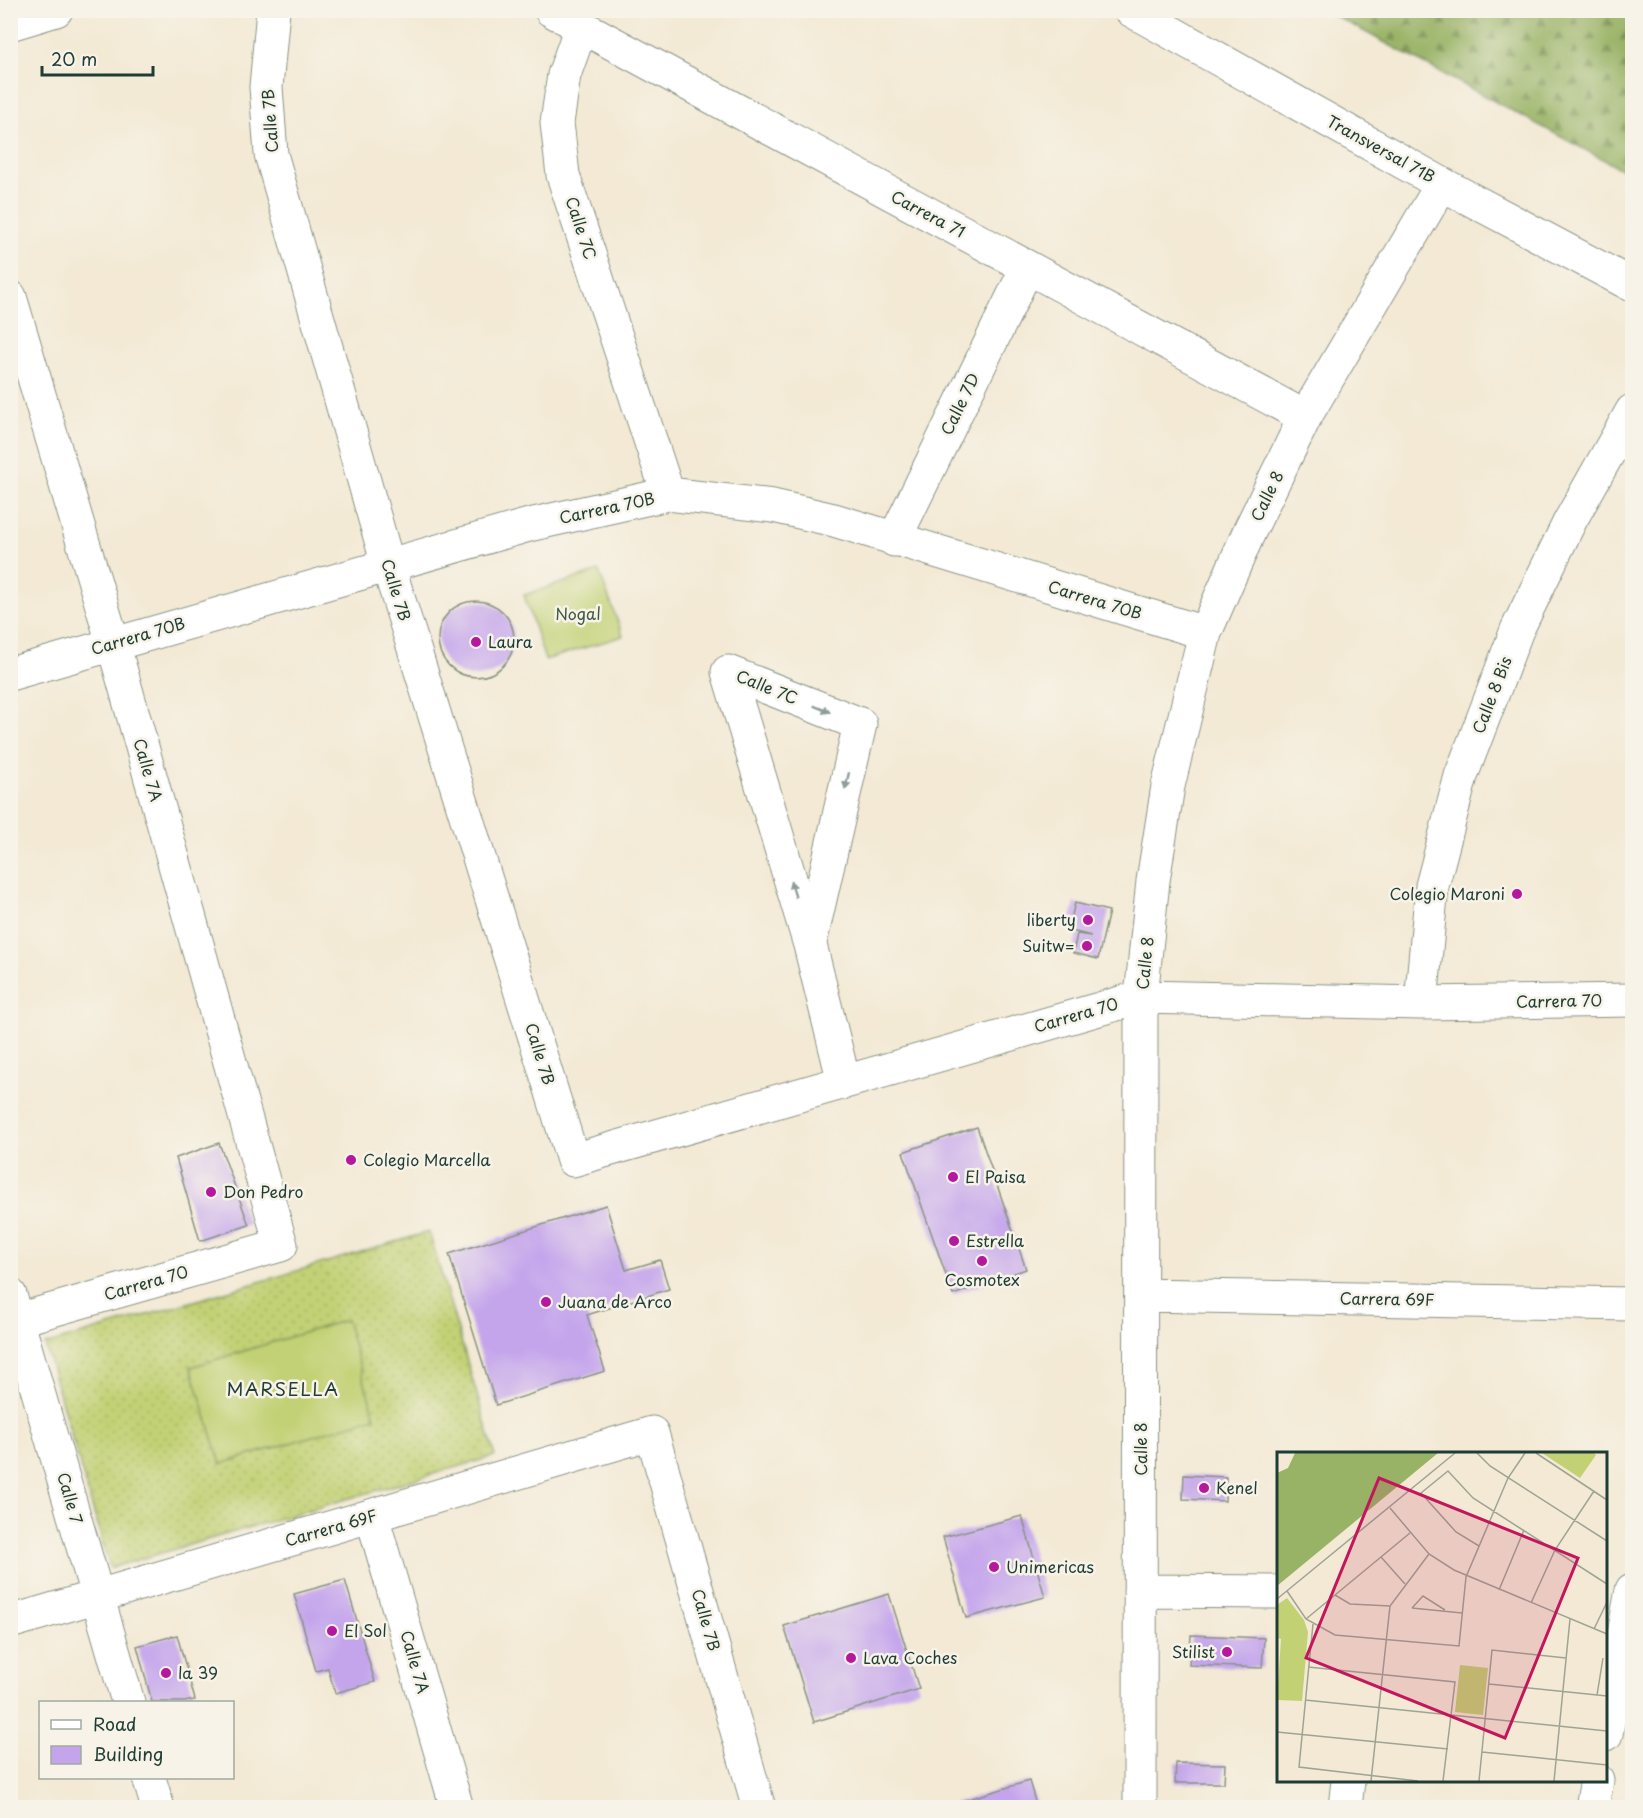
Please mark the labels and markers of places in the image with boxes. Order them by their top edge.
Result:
place label: Laura [488,629,533,653]
marker: Laura [469,635,483,649]
place label: Colegio Maroni [1389,881,1505,905]
marker: Colegio Maroni [1510,887,1524,901]
place label: liberty [1026,907,1076,931]
marker: liberty [1081,913,1095,927]
place label: Suitw= [1022,933,1075,957]
marker: Suitw= [1080,939,1094,953]
place label: Colegio Marcella [363,1147,491,1171]
marker: Colegio Marcella [344,1153,358,1167]
place label: El Paisa [965,1164,1026,1188]
marker: El Paisa [946,1170,960,1184]
place label: Don Pedro [223,1179,304,1203]
marker: Don Pedro [204,1185,218,1199]
place label: Estrella [966,1228,1024,1252]
marker: Estrella [947,1234,961,1248]
marker: Cosmotex [975,1254,989,1268]
place label: Cosmotex [944,1267,1020,1291]
place label: Juana de Arco [558,1289,672,1313]
marker: Juana de Arco [539,1295,553,1309]
place label: Kenel [1216,1475,1258,1499]
marker: Kenel [1197,1481,1211,1495]
place label: Unimericas [1006,1554,1094,1578]
marker: Unimericas [987,1560,1001,1574]
place label: El Sol [344,1618,387,1642]
marker: El Sol [325,1624,339,1638]
place label: Stilist [1172,1639,1215,1663]
place label: Lava Coches [863,1645,957,1669]
marker: Stilist [1220,1645,1234,1659]
marker: Lava Coches [844,1651,858,1665]
place label: la 39 [178,1660,218,1684]
marker: la 39 [159,1666,173,1680]

